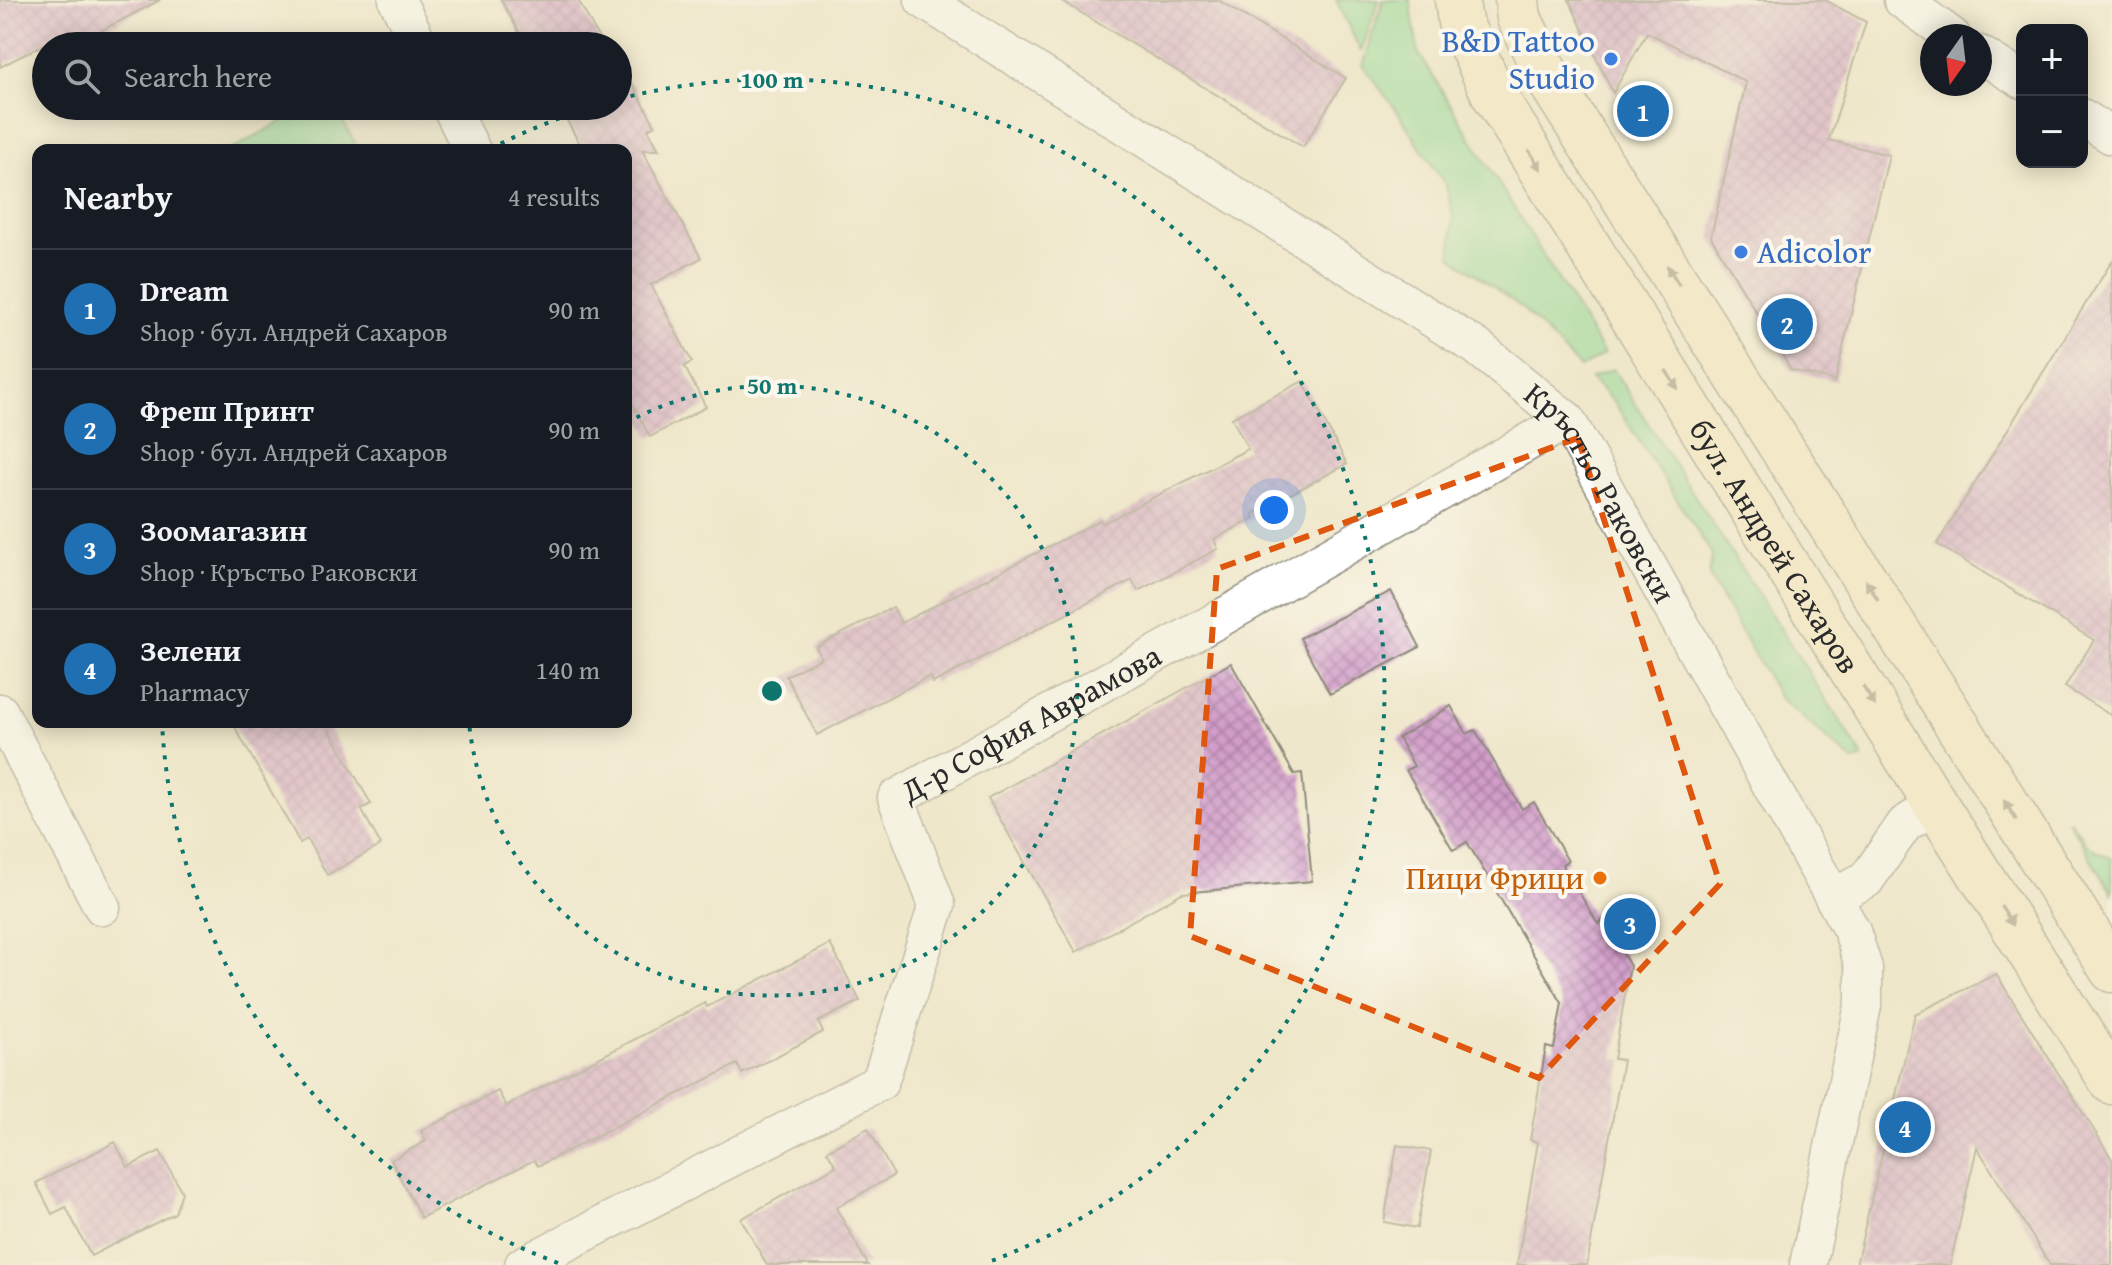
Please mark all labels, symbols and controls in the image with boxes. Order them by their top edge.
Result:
place label: B&D Tattoo Studio [1442,17,1595,101]
north arrow [1920,24,1992,96]
map controls [2016,24,2088,168]
button: + [2016,24,2088,96]
search box [32,32,632,120]
marker: B&D Tattoo Studio [1602,50,1620,68]
icon: search [60,54,104,98]
text: Search here [124,54,272,98]
text: 100 m [740,62,804,97]
pin: 1 [1617,81,1669,141]
button: − [2016,96,2088,168]
one-way arrow [1527,149,1541,171]
text: Nearby [64,172,173,221]
text: 4 results [508,177,600,216]
place label: Adicolor [1757,228,1871,275]
marker: Adicolor [1732,243,1750,261]
one-way arrow [1665,265,1680,286]
text: Dream [140,268,229,312]
text: 1 [83,290,97,329]
text: 90 m [548,290,600,329]
pin: 2 [1761,294,1813,354]
text: Shop · бул. Андрей Сахаров [140,312,448,351]
text: 50 m [747,368,798,403]
one-way arrow [1665,369,1679,391]
street label: Кръстьо Раковски [1514,370,1688,611]
text: Фреш Принт [140,388,314,432]
street label: бул. Андрей Сахаров [1678,409,1872,682]
text: 2 [83,410,97,449]
text: 90 m [548,410,600,449]
text: Shop · бул. Андрей Сахаров [140,432,448,471]
your location [1254,490,1294,530]
text: Зоомагазин [140,508,307,552]
text: 3 [83,530,97,569]
text: 90 m [548,530,600,569]
text: Shop · Кръстьо Раковски [140,552,417,591]
one-way arrow [1865,579,1879,601]
text: Зелени [140,628,241,672]
street label: Д-р София Аврамова [891,631,1170,814]
text: 4 [83,650,97,689]
text: 140 m [535,650,600,689]
text: Pharmacy [140,672,250,711]
centre of rings [758,677,786,705]
one-way arrow [1861,685,1875,707]
one-way arrow [2004,799,2018,821]
place label: Пици Фрици [1406,854,1584,901]
marker: Пици Фрици [1591,869,1609,887]
pin: 3 [1604,894,1656,954]
one-way arrow [2000,905,2014,927]
pin: 4 [1879,1097,1931,1157]

